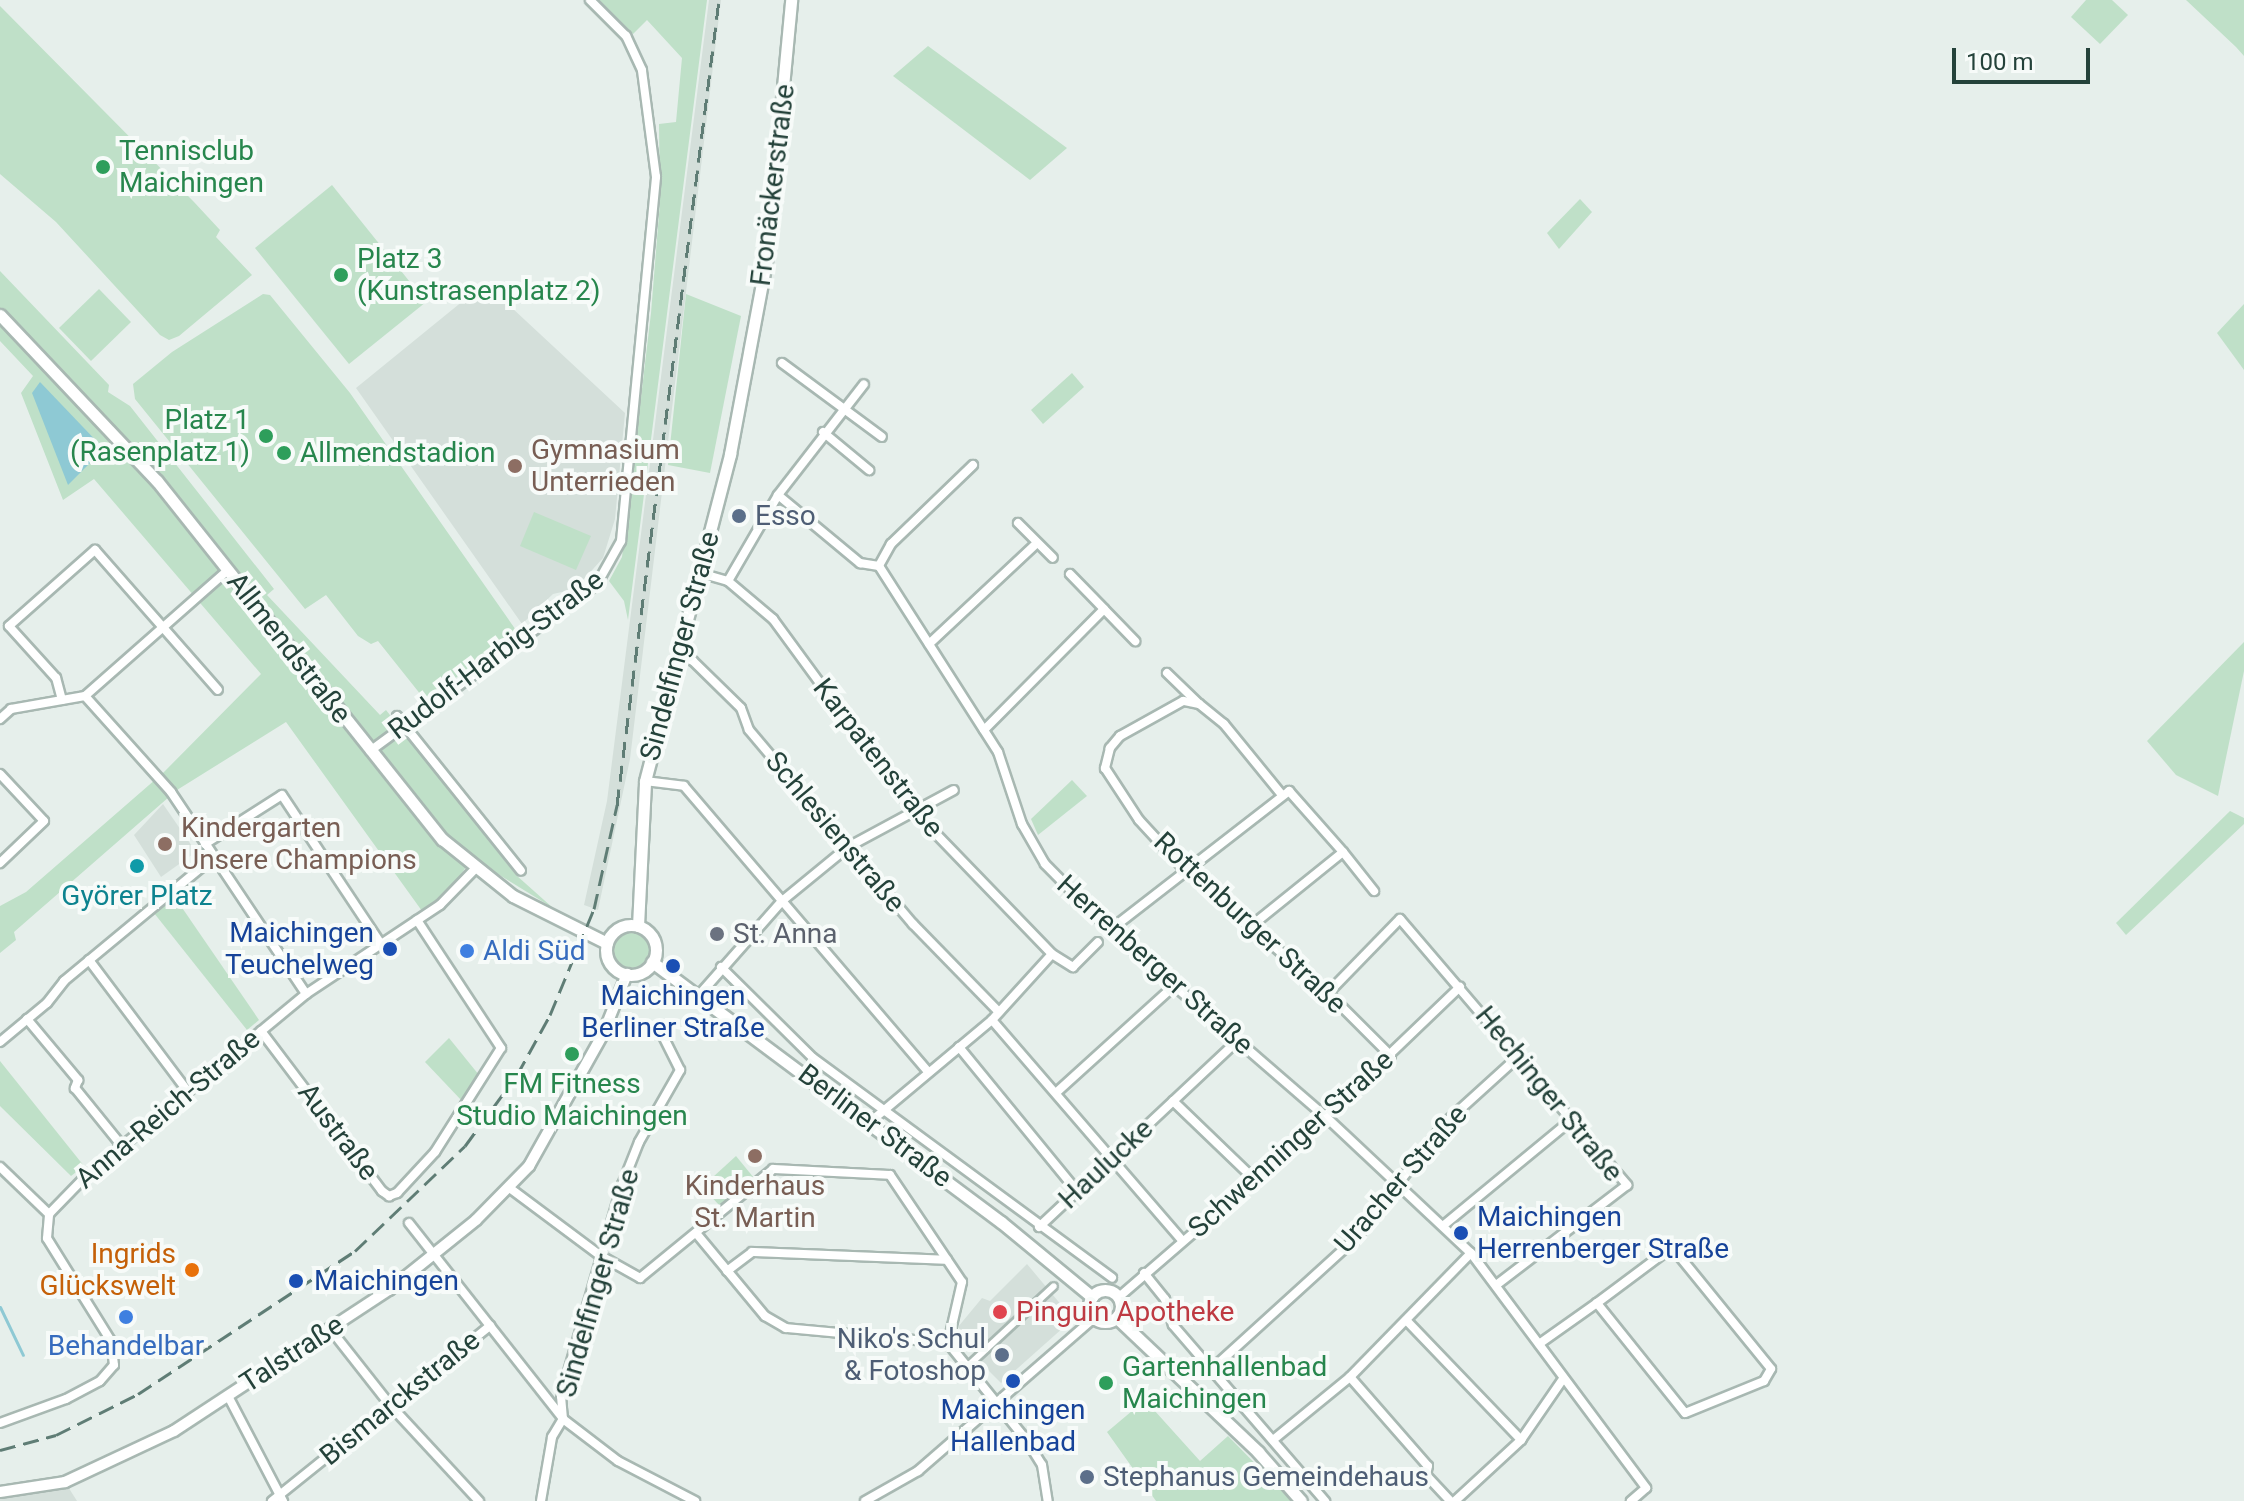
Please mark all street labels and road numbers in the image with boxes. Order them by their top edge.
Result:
street label: Fronäckerstraße [744,82,802,288]
street label: Sindelfinger Straße [633,528,727,764]
street label: Rudolf-Harbig-Straße [382,563,610,747]
street label: Allmendstraße [220,566,358,730]
street label: Karpatenstraße [806,672,950,844]
street label: Schlesienstraße [758,745,912,919]
street label: Rottenburger Straße [1147,825,1353,1021]
street label: Herrenberger Straße [1050,868,1260,1062]
street label: Hechinger Straße [1468,1000,1630,1188]
street label: Anna-Reich-Straße [69,1022,267,1196]
street label: Schwenninger Straße [1182,1043,1400,1245]
street label: Berliner Straße [792,1057,958,1195]
street label: Austraße [291,1077,385,1187]
street label: Uracher Straße [1328,1098,1474,1260]
street label: Haulucke [1052,1112,1160,1216]
street label: Sindelfinger Straße [549,1165,647,1401]
street label: Talstraße [234,1308,350,1400]
street label: Bismarckstraße [313,1323,487,1473]

